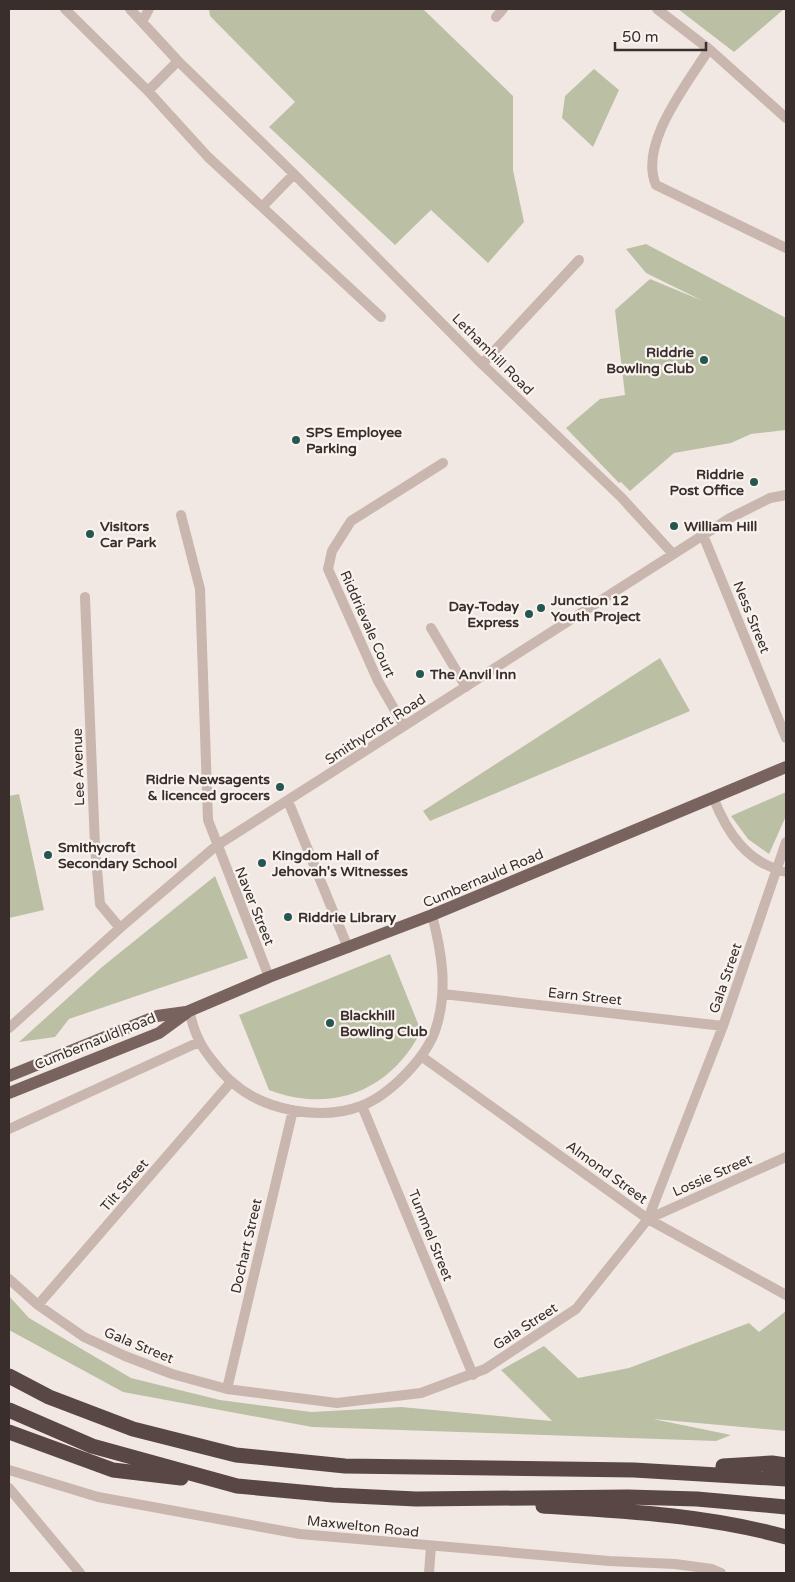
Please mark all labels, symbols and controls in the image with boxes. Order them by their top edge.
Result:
scale bar [615,20,706,52]
text: 50 m [622,28,659,46]
street label: Lethamhill Road [448,310,537,399]
place label: Riddrie Bowling Club [606,344,694,377]
marker: Riddrie Bowling Club [698,354,710,366]
place label: SPS Employee Parking [306,424,402,457]
marker: SPS Employee Parking [290,434,302,446]
place label: Riddrie Post Office [669,466,744,499]
marker: Riddrie Post Office [748,476,760,488]
place label: Visitors Car Park [100,518,157,551]
place label: William Hill [684,518,757,535]
marker: William Hill [668,520,680,532]
marker: Visitors Car Park [84,528,96,540]
street label: Riddrievale Court [336,568,399,681]
street label: Ness Street [729,579,774,656]
place label: Junction 12 Youth Project [550,592,641,625]
place label: Day-Today Express [448,598,519,631]
marker: Junction 12 Youth Project [535,602,547,614]
marker: Day-Today Express [523,608,535,620]
place label: The Anvil Inn [429,666,516,683]
marker: The Anvil Inn [414,668,426,680]
street label: Smithycroft Road [322,691,429,768]
street label: Lee Avenue [69,728,88,806]
place label: Ridrie Newsagents & licenced grocers [146,771,270,804]
marker: Ridrie Newsagents & licenced grocers [274,781,286,793]
place label: Smithycroft Secondary School [58,839,177,872]
street label: Cumbernauld Road [420,845,546,912]
place label: Kingdom Hall of Jehovah's Witnesses [271,847,408,880]
marker: Smithycroft Secondary School [42,849,54,861]
marker: Kingdom Hall of Jehovah's Witnesses [256,857,268,869]
street label: Naver Street [231,864,278,949]
place label: Riddrie Library [298,909,397,926]
marker: Riddrie Library [282,911,294,923]
street label: Gala Street [705,940,746,1016]
street label: Earn Street [547,984,623,1009]
place label: Blackhill Bowling Club [340,1007,428,1040]
street label: Cumbernauld Road [32,1009,158,1074]
marker: Blackhill Bowling Club [324,1017,336,1029]
street label: Almond Street [563,1137,651,1208]
street label: Lossie Street [670,1150,755,1201]
street label: Tilt Street [97,1155,152,1215]
street label: Tummel Street [404,1187,457,1284]
street label: Dochart Street [227,1196,266,1295]
street label: Gala Street [490,1299,561,1354]
street label: Gala Street [102,1324,177,1367]
street label: Maxwelton Road [306,1512,420,1541]

